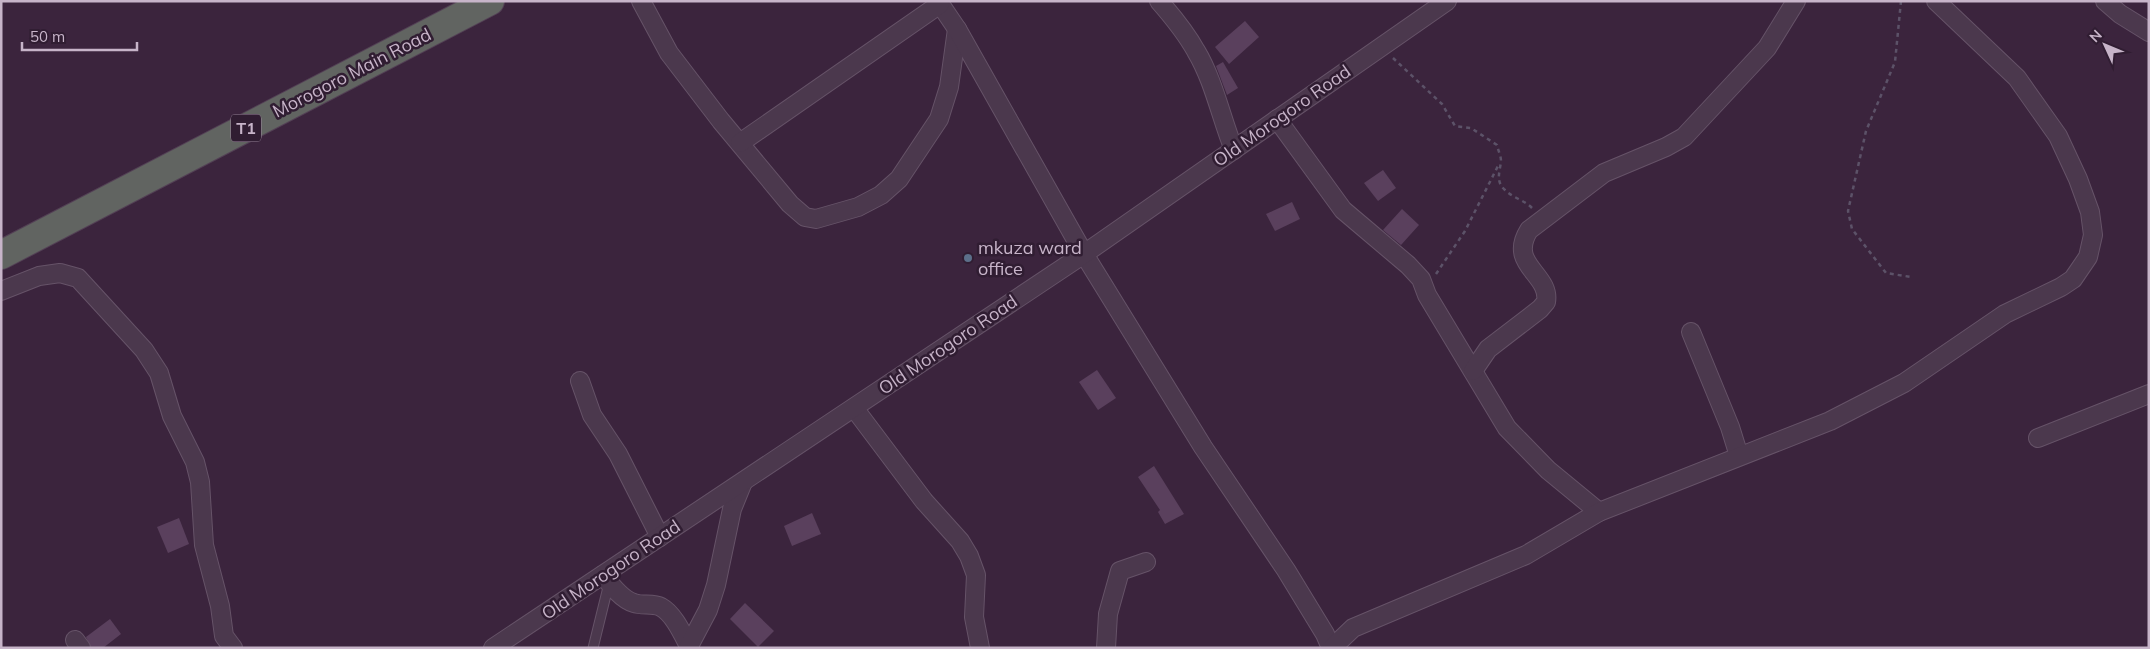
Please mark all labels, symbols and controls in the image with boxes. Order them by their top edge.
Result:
scale bar [22,20,138,52]
north arrow [2080,20,2130,70]
street label: Morogoro Main Road [269,23,435,122]
text: N [2086,26,2106,46]
text: 50 m [30,27,65,46]
street label: Old Morogoro Road [1208,59,1355,172]
road number: T1 [231,115,261,142]
place label: mkuza ward office [978,236,1082,280]
marker: mkuza ward office [962,252,974,264]
street label: Old Morogoro Road [874,290,1022,400]
street label: Old Morogoro Road [537,515,685,625]

